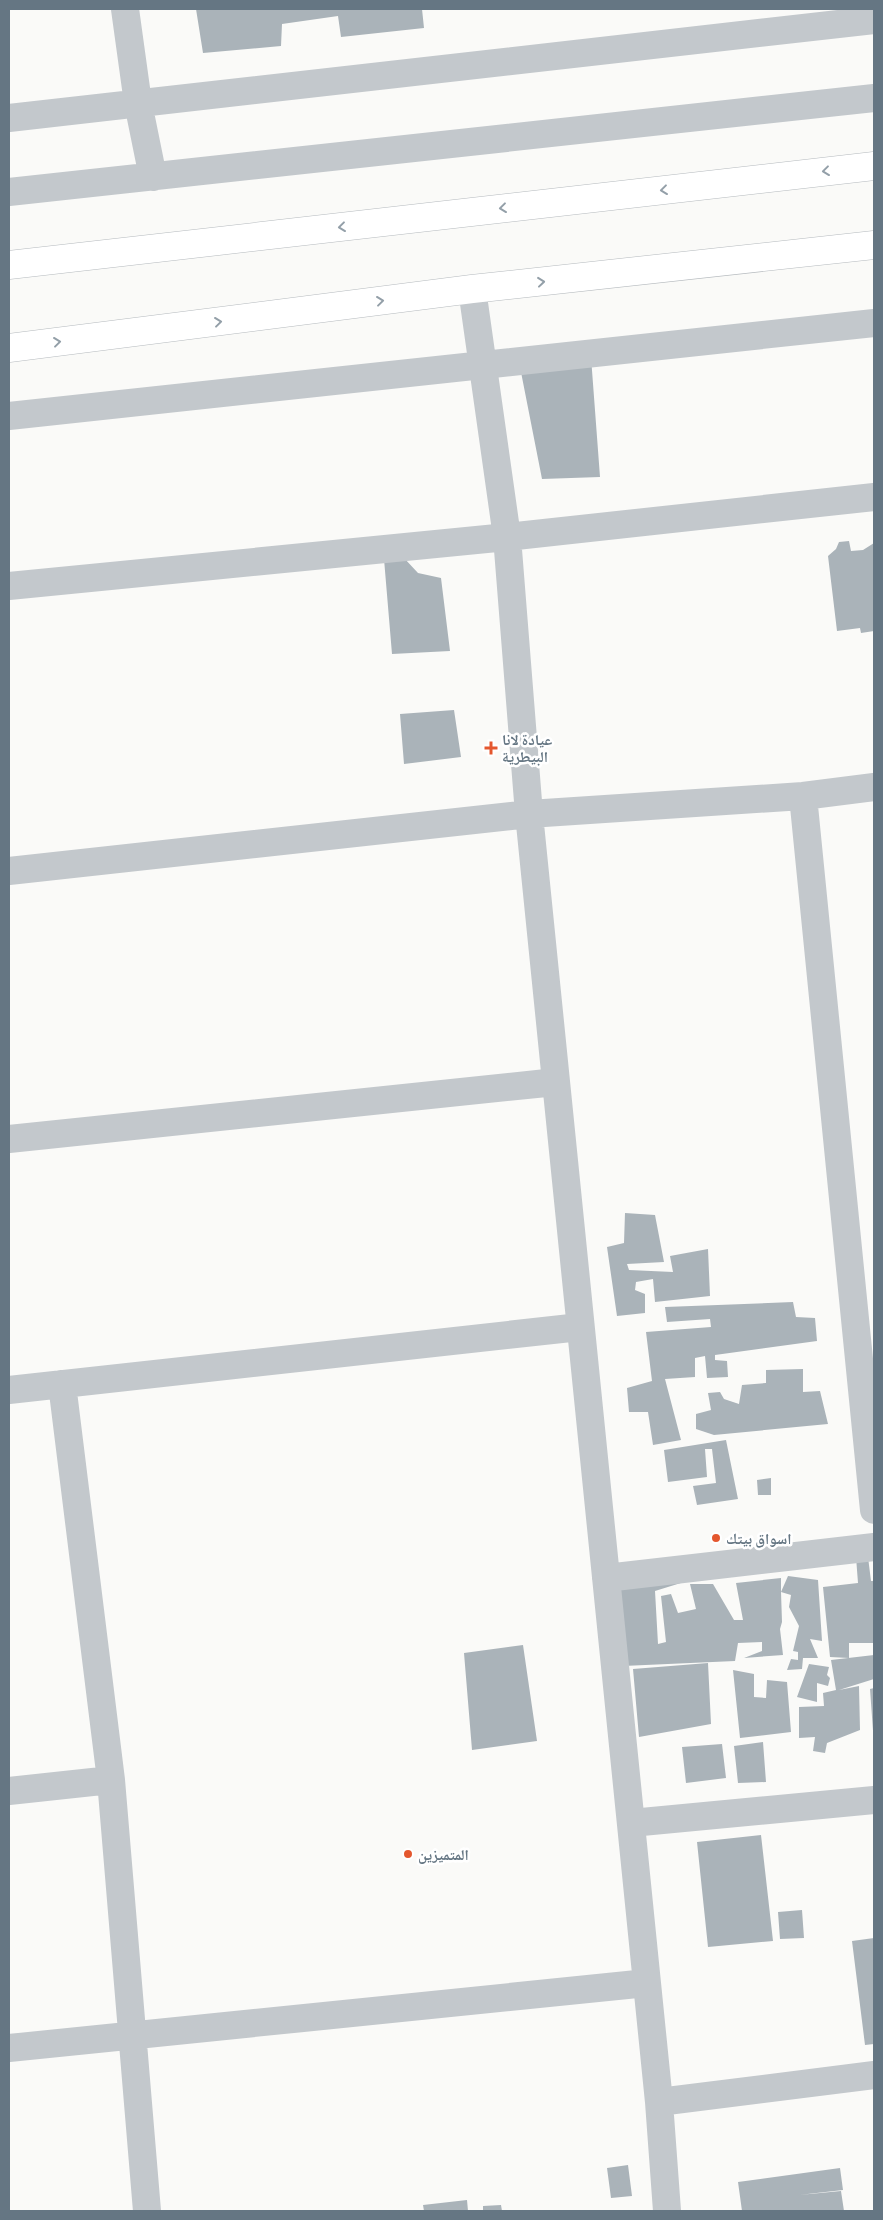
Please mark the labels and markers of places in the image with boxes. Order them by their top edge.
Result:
place label: عيادة لانا البيطرية [502,729,552,767]
marker: عيادة لانا البيطرية [484,741,498,755]
place label: اسواق بيتك [726,1528,791,1549]
marker: اسواق بيتك [710,1532,722,1544]
place label: المتميزين [418,1844,469,1865]
marker: المتميزين [402,1848,414,1860]

